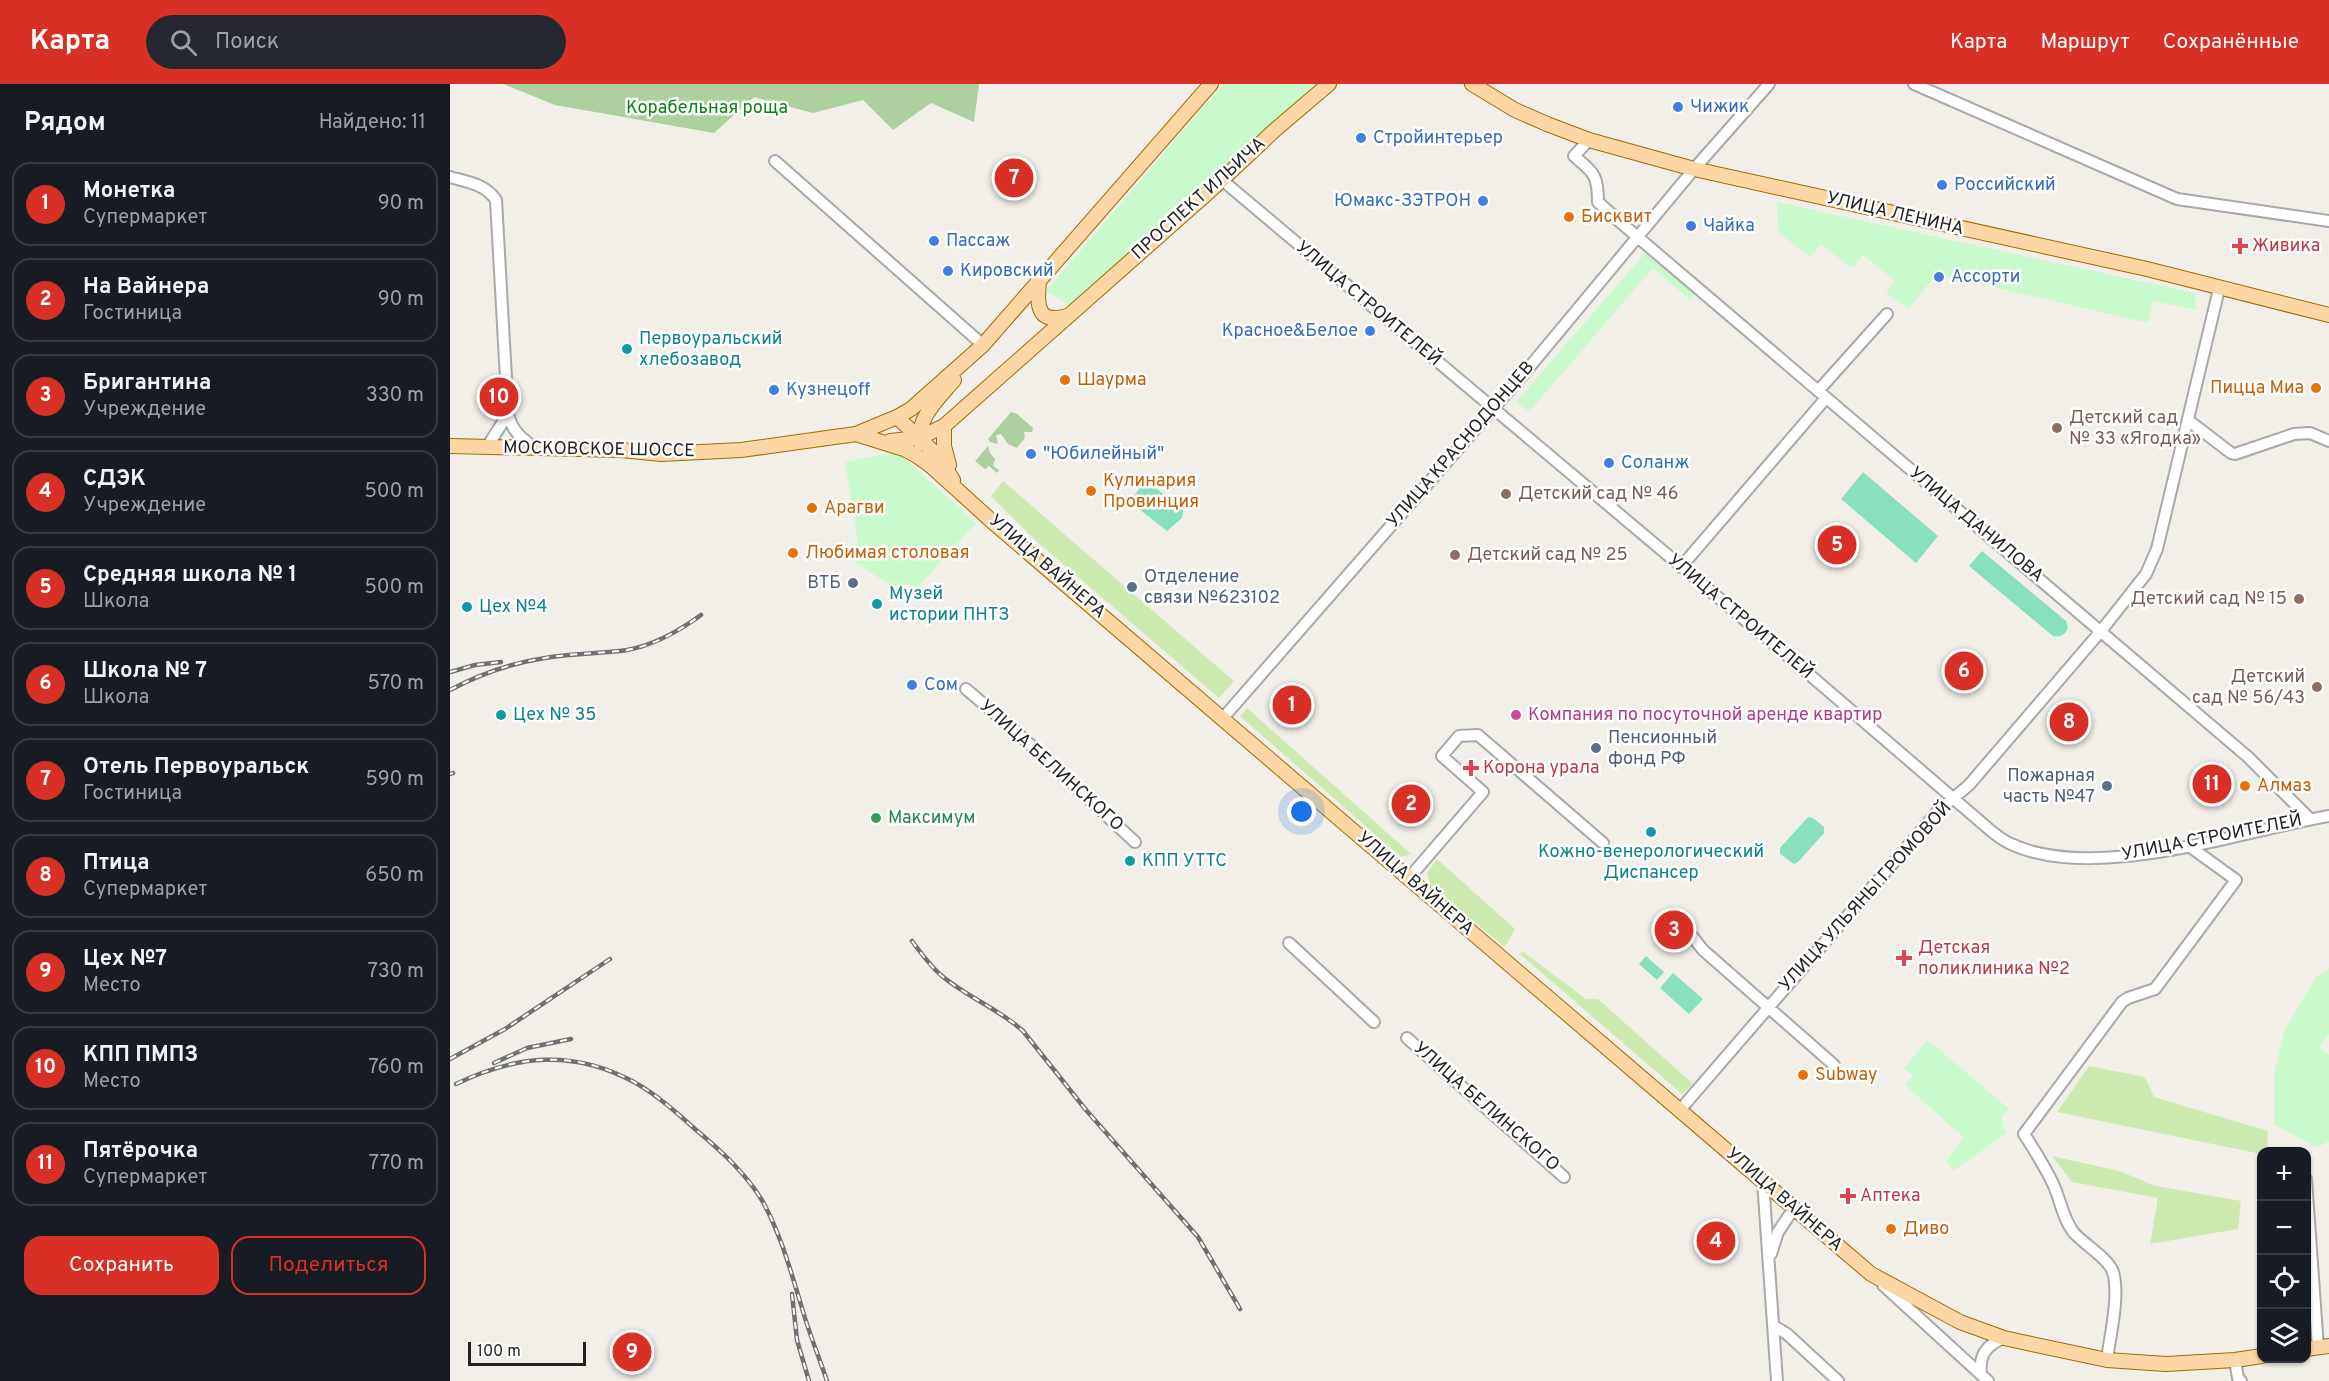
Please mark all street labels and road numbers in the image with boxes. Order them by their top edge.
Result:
street label: ПРОСПЕКТ ИЛЬИЧА [1127,133,1271,265]
street label: УЛИЦА ЛЕНИНА [1824,187,1966,241]
street label: УЛИЦА СТРОИТЕЛЕЙ [1290,235,1447,372]
street label: УЛИЦА КРАСНОДОНЦЕВ [1382,357,1540,533]
street label: МОСКОВСКОЕ ШОССЕ [503,437,695,463]
street label: УЛИЦА ДАНИЛОВА [1904,462,2048,588]
street label: УЛИЦА ВАЙНЕРА [984,508,1112,624]
street label: УЛИЦА СТРОИТЕЛЕЙ [1662,548,1819,685]
street label: УЛИЦА БЕЛИНСКОГО [974,695,1128,837]
street label: УЛИЦА УЛЬЯНЫ ГРОМОВОЙ [1773,796,1957,997]
street label: УЛИЦА СТРОИТЕЛЕЙ [2119,807,2304,867]
street label: УЛИЦА ВАЙНЕРА [1352,825,1480,941]
street label: УЛИЦА БЕЛИНСКОГО [1408,1037,1564,1177]
street label: УЛИЦА ВАЙНЕРА [1721,1141,1849,1257]

